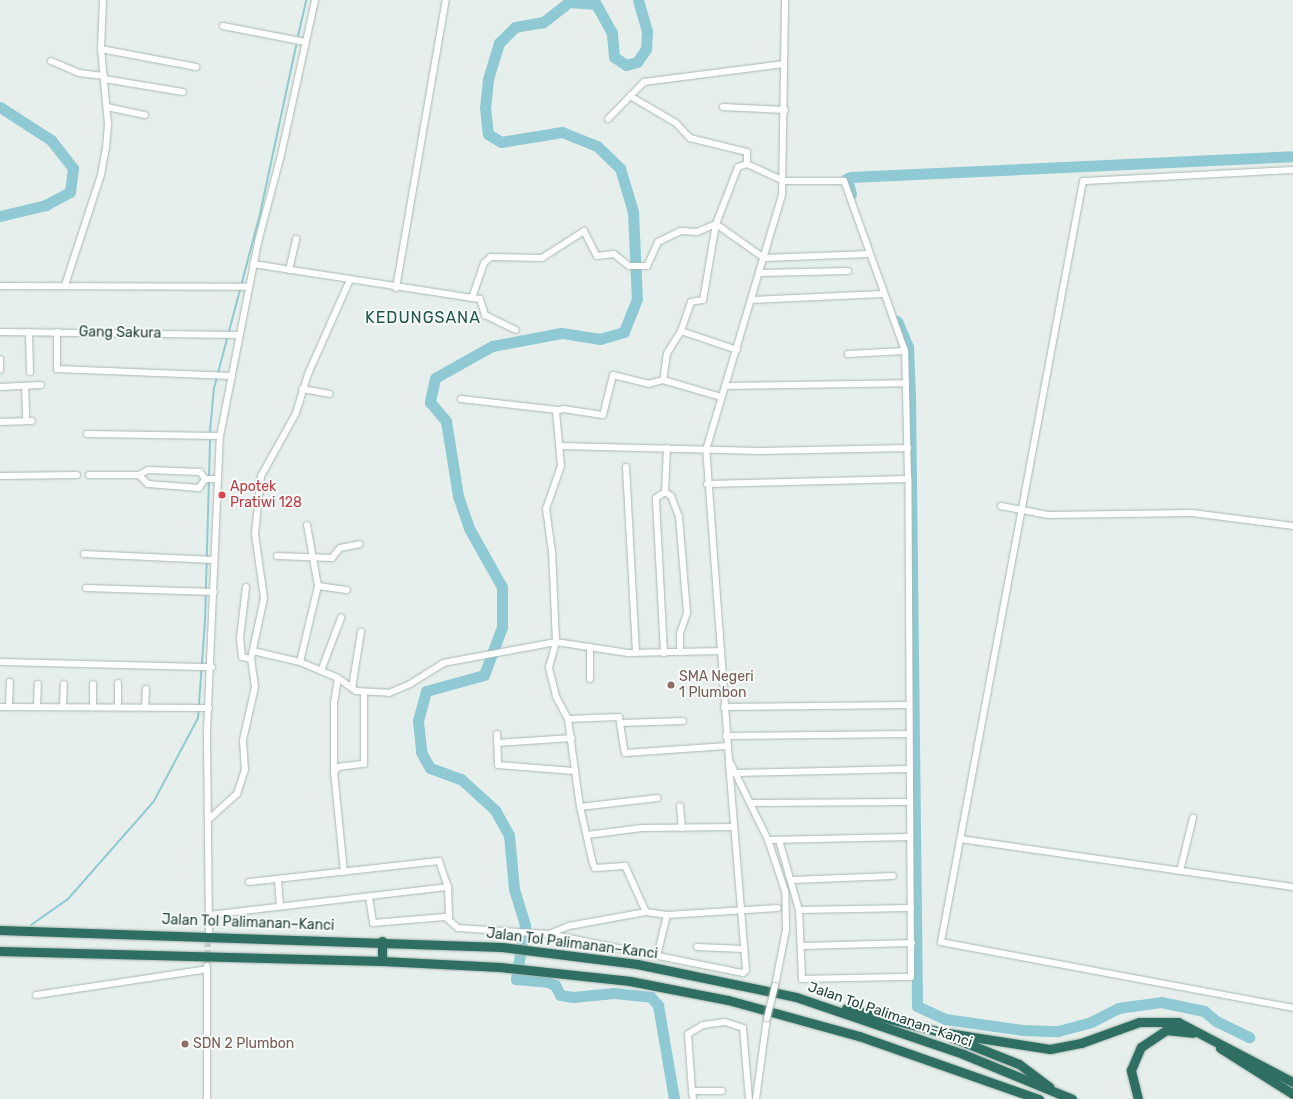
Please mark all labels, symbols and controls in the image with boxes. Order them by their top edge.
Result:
district label: KEDUNGSANA [365,308,481,328]
street label: Gang Sakura [79,324,161,342]
place label: Apotek Pratiwi 128 [230,479,302,512]
marker: Apotek Pratiwi 128 [217,490,227,500]
place label: SMA Negeri 1 Plumbon [679,669,754,702]
marker: SMA Negeri 1 Plumbon [666,680,676,690]
street label: Jalan Tol Palimanan–Kanci [161,912,335,934]
street label: Jalan Tol Palimanan–Kanci [485,925,659,963]
street label: Jalan Tol Palimanan–Kanci [805,979,975,1051]
place label: SDN 2 Plumbon [193,1036,294,1052]
marker: SDN 2 Plumbon [180,1039,190,1049]

